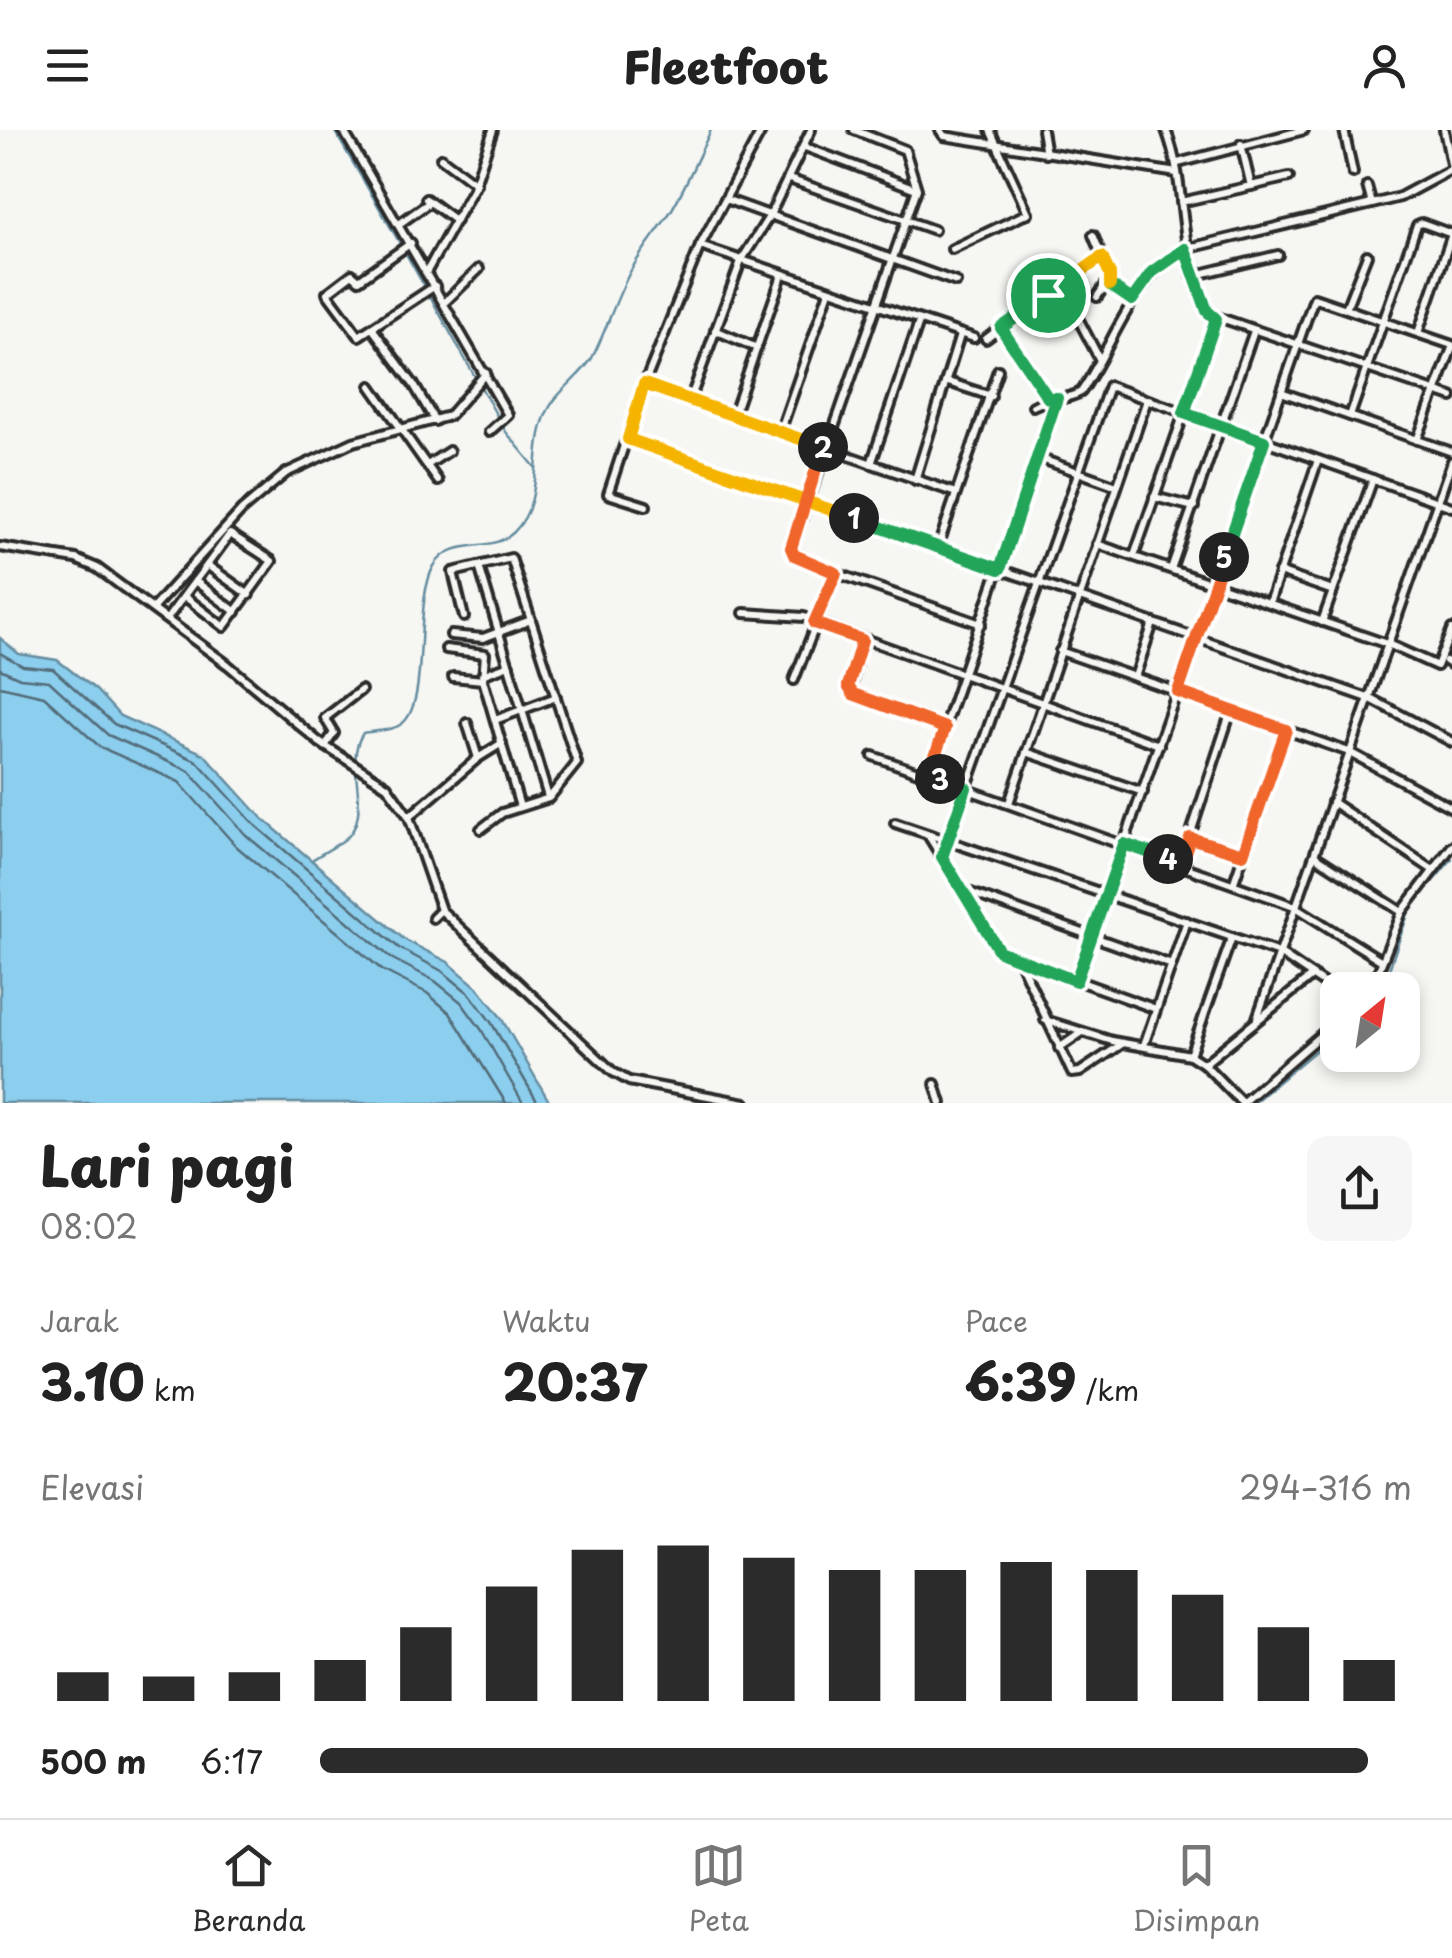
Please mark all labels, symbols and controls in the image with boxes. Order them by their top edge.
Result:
text: Fleetfoot [623,31,829,99]
icon: menu [40,38,95,93]
icon: person [1357,38,1412,93]
pin [1006,253,1091,338]
icon: arrive [1021,268,1076,323]
pin: 2 [798,422,848,472]
text: 2 [813,425,833,468]
pin: 1 [829,493,879,543]
text: 1 [847,496,861,539]
pin: 5 [1199,532,1249,582]
text: 5 [1215,535,1233,578]
pin: 3 [915,754,965,804]
text: 3 [931,757,949,800]
pin: 4 [1143,834,1193,884]
text: 4 [1158,837,1178,880]
north arrow [1320,972,1420,1072]
map controls [1320,972,1420,1072]
text: Lari pagi [40,1123,295,1206]
button: share [1307,1136,1412,1241]
text: 08:02 [40,1202,138,1250]
text: Jarak [40,1299,119,1342]
text: Waktu [502,1299,591,1342]
text: Pace [965,1299,1028,1342]
text: 3.10 [40,1342,145,1418]
text: 20:37 [502,1342,647,1418]
text: 6:39 [965,1342,1077,1418]
text: km [145,1368,196,1411]
text: /km [1077,1368,1139,1411]
text: Elevasi [40,1463,144,1511]
text: 294–316 m [1239,1463,1412,1511]
text: 500 m [40,1737,146,1785]
text: 6:17 [200,1737,263,1785]
tab: Beranda [192,1838,305,1941]
tab: Peta [689,1838,749,1941]
tab: Disimpan [1132,1838,1260,1941]

